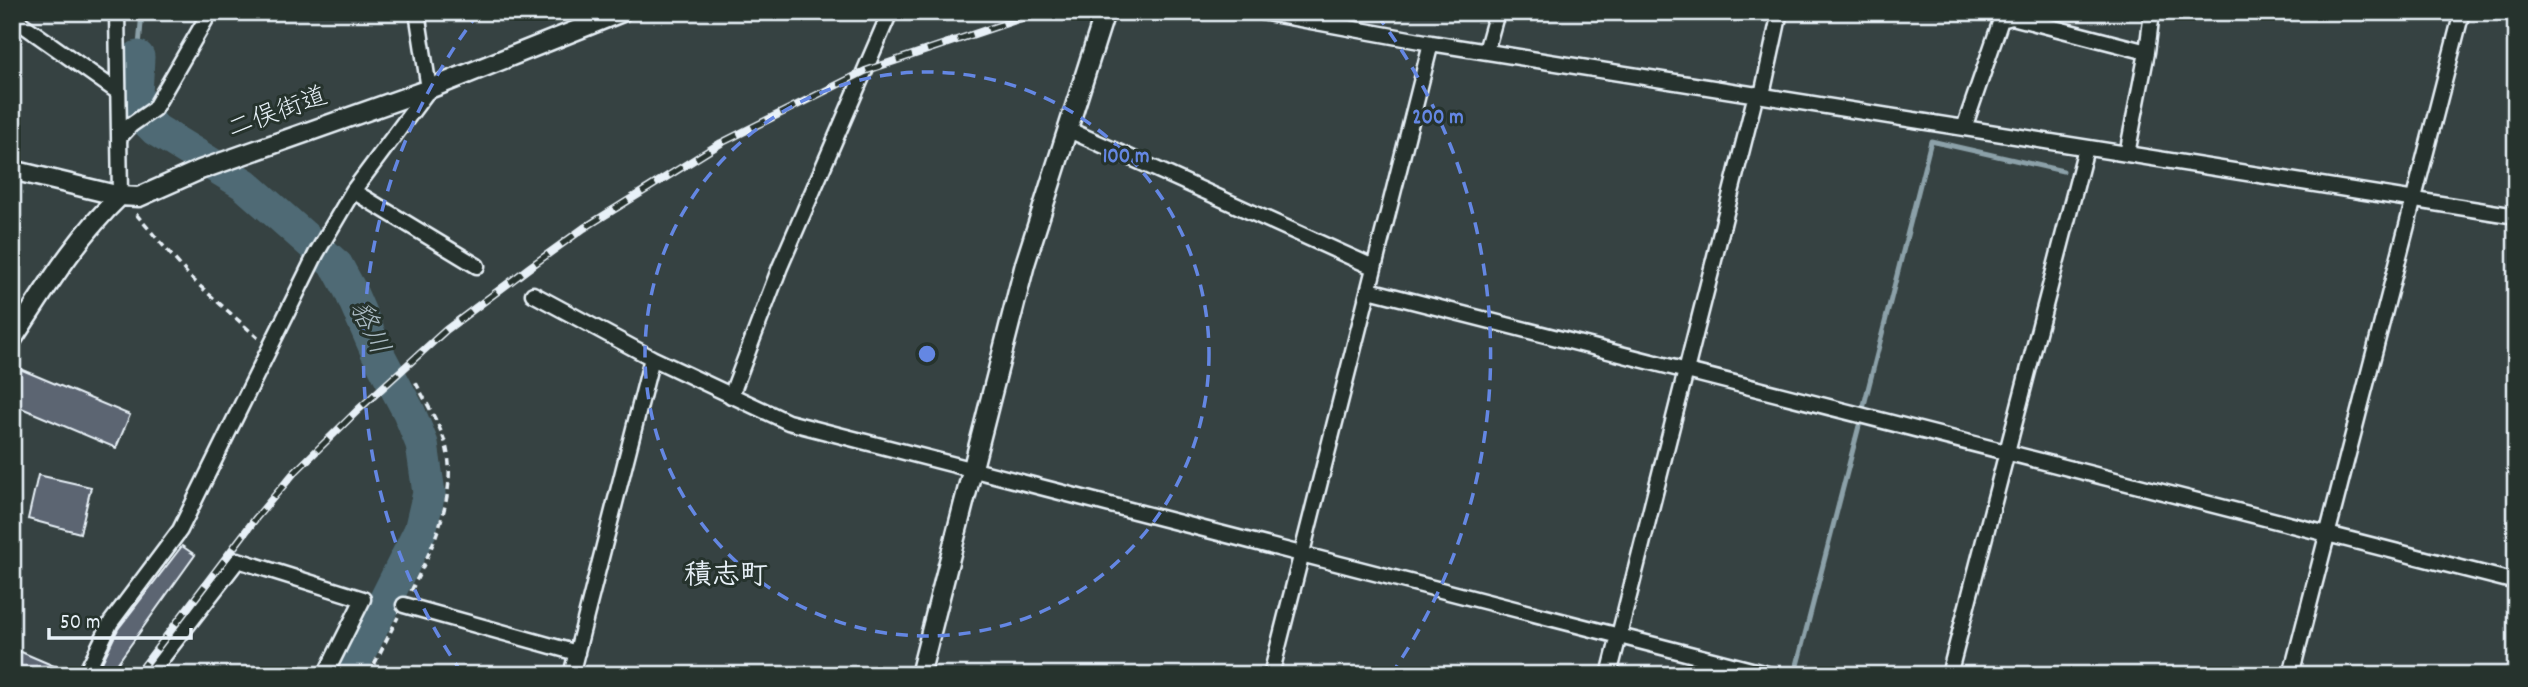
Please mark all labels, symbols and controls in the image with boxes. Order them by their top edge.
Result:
street label: 二俣街道 [223,79,333,149]
text: 200 m [1412,104,1464,134]
text: 100 m [1103,143,1149,173]
water label: 貉川 [337,295,397,363]
centre of rings [915,342,939,366]
district label: 積志町 [684,558,768,598]
scale bar [49,596,191,640]
text: 50 m [60,609,100,639]

